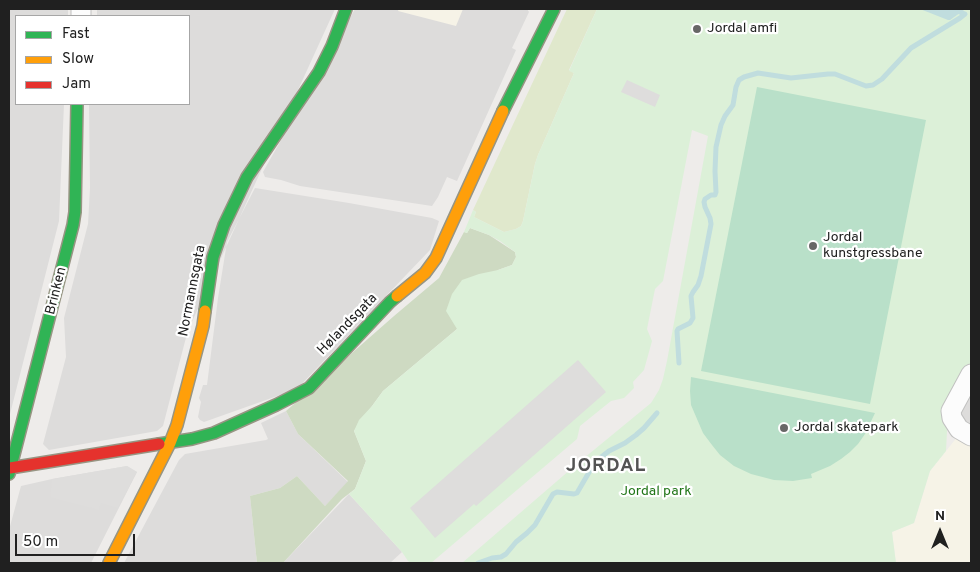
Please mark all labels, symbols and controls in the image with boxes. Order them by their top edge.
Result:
legend [15,15,190,105]
place label: Jordal amfi [707,21,777,37]
marker: Jordal amfi [691,23,703,35]
text: Fast [62,25,90,44]
text: Slow [62,50,94,69]
text: Jam [62,75,91,94]
place label: Jordal kunstgressbane [823,230,922,262]
marker: Jordal kunstgressbane [807,240,819,252]
street label: Normannsgata [176,244,210,338]
street label: Brinken [43,265,71,317]
street label: Hølandsgata [315,291,381,359]
place label: Jordal skatepark [794,420,899,436]
marker: Jordal skatepark [778,422,790,434]
district label: JORDAL [565,456,647,478]
park label: Jordal park [620,484,692,500]
north arrow [915,507,965,557]
text: N [935,508,945,525]
scale bar [18,524,138,556]
text: 50 m [23,533,58,552]

